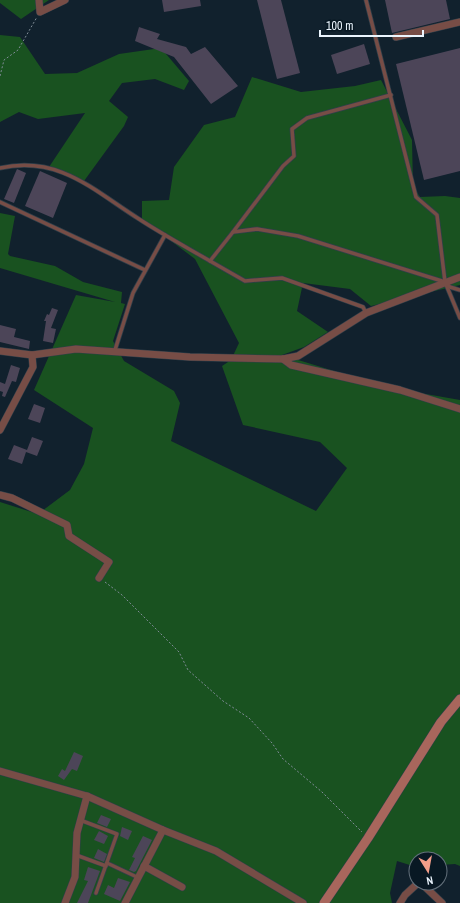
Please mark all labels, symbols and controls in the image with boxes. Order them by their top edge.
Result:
scale bar [320,12,423,38]
text: 100 m [326,18,353,34]
north arrow [408,851,448,891]
text: N [425,873,434,888]

